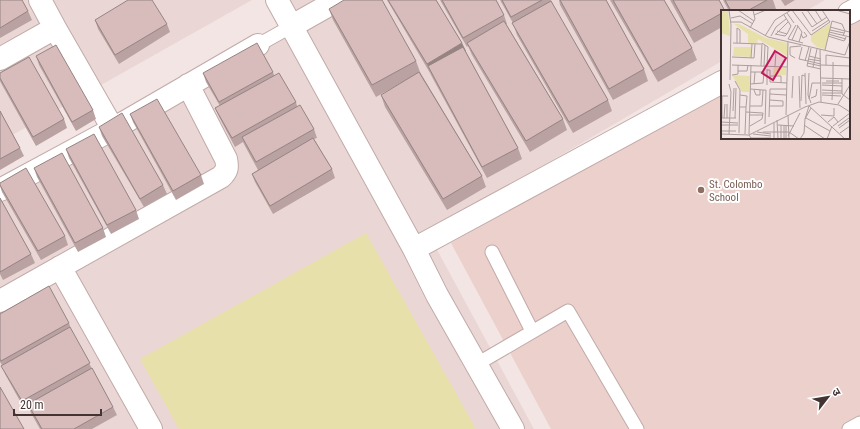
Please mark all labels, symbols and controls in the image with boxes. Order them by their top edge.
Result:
inset map [721,10,850,139]
place label: St. Colombo School [709,178,763,204]
marker: St. Colombo School [696,185,706,195]
north arrow [808,377,848,417]
text: उ [829,386,844,399]
scale bar [14,391,101,417]
text: 20 m [20,398,44,412]

